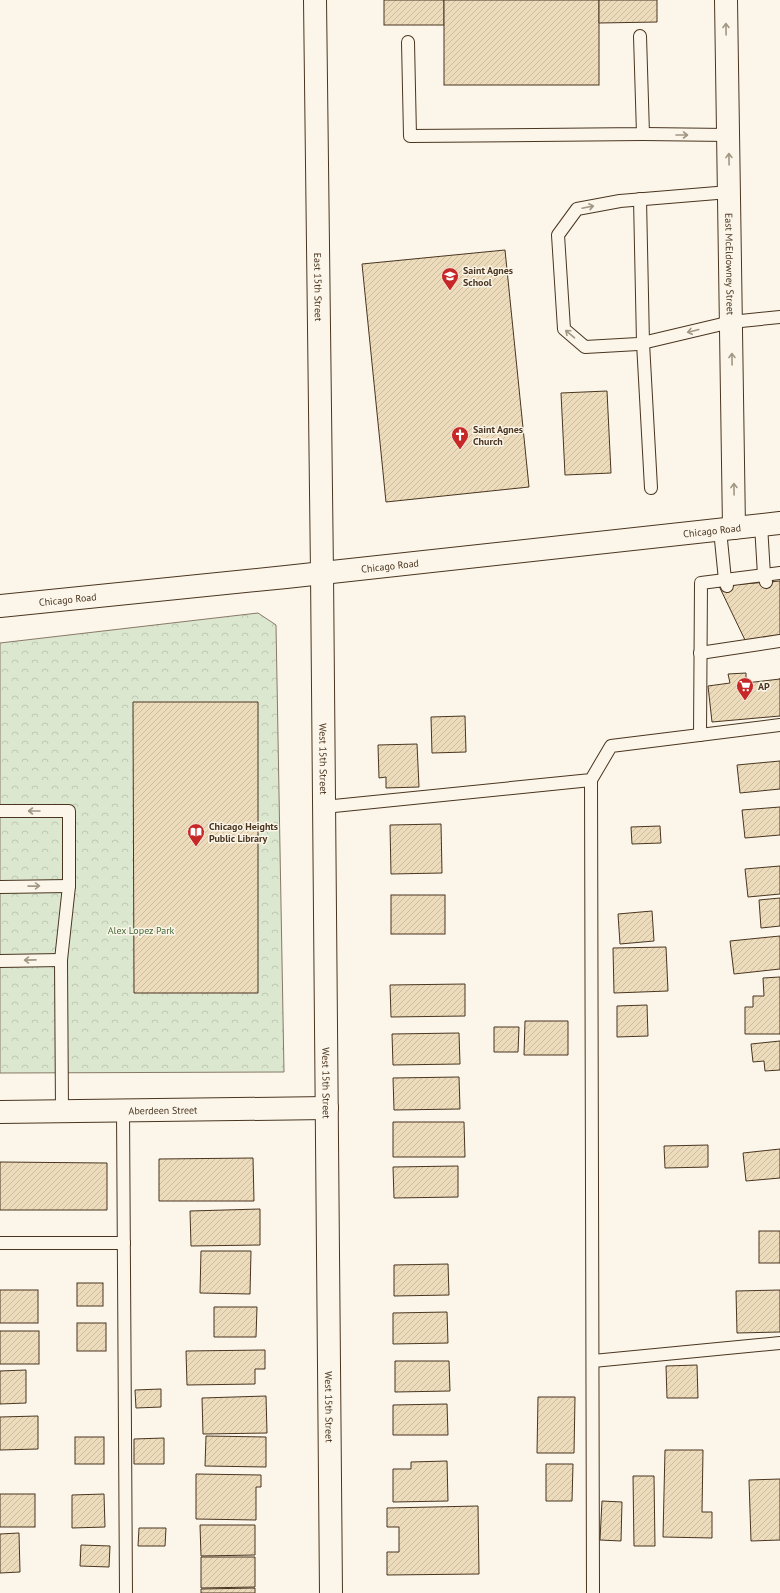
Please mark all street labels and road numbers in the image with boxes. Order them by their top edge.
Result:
street label: East McEldowney Street [722,213,737,316]
street label: East 15th Street [311,253,325,322]
street label: Chicago Road [683,521,742,541]
street label: Chicago Road [360,557,420,576]
street label: Chicago Road [38,590,97,609]
street label: West 15th Street [316,723,330,795]
street label: West 15th Street [319,1047,333,1119]
street label: Aberdeen Street [128,1104,198,1117]
street label: West 15th Street [322,1371,336,1443]

